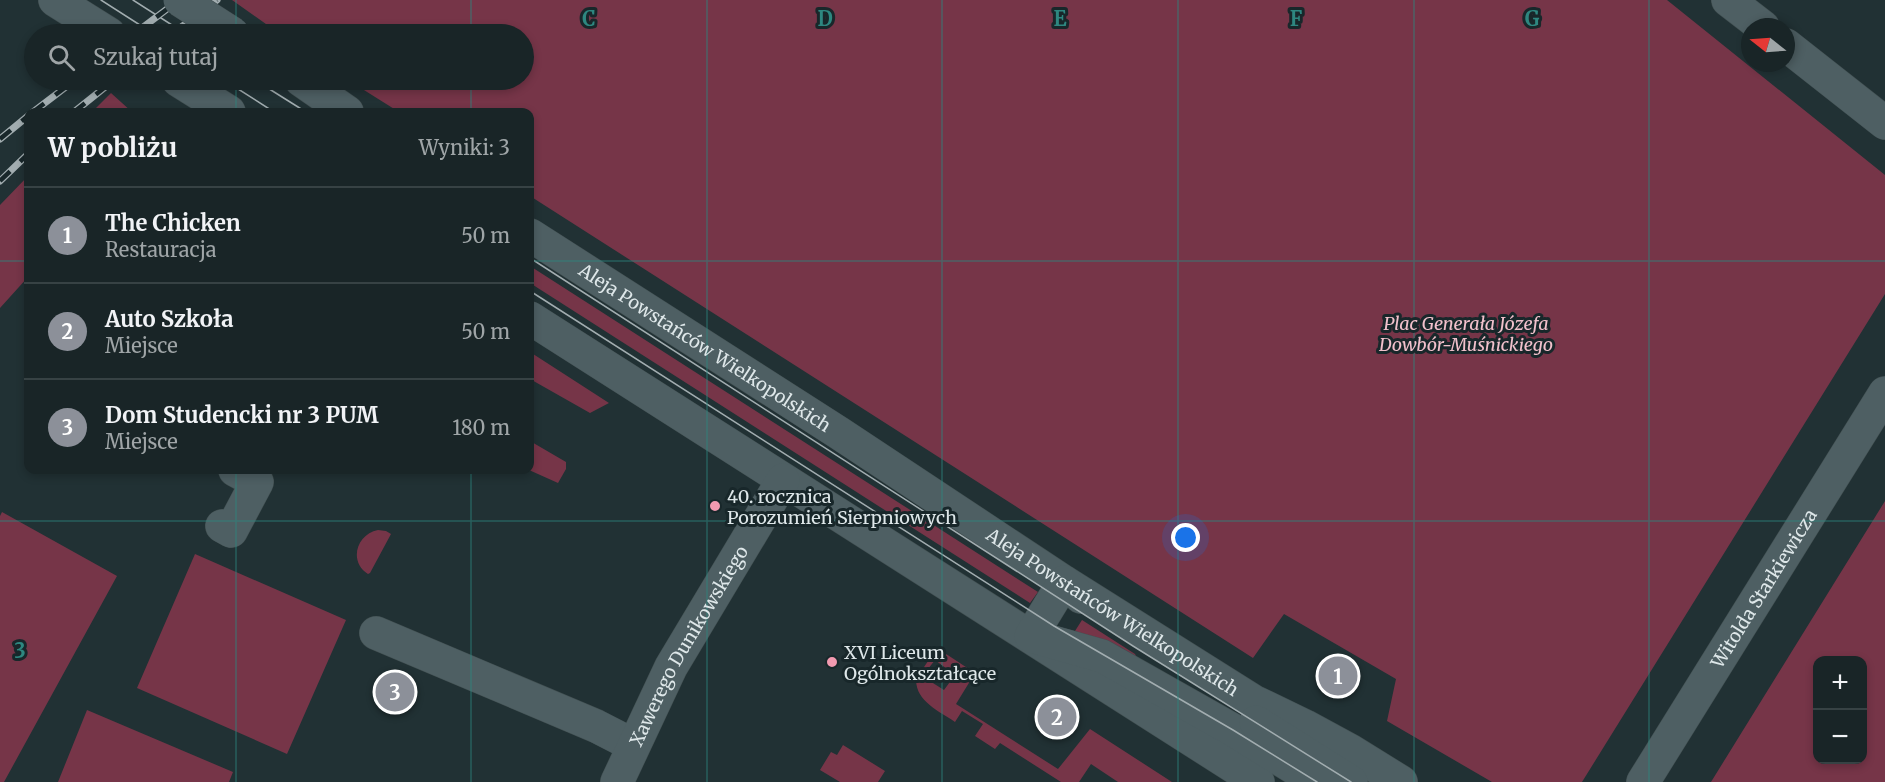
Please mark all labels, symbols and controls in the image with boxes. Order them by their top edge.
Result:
text: C [582,6,596,31]
text: D [817,6,833,31]
text: E [1053,6,1067,31]
text: F [1290,6,1303,31]
text: G [1525,6,1540,31]
north arrow [1741,18,1795,72]
search box [24,24,534,90]
icon: search [45,41,78,74]
text: Szukaj tutaj [93,43,218,71]
text: W pobliżu [48,131,177,164]
text: Wyniki: 3 [419,135,510,160]
text: The Chicken [105,209,241,237]
text: 1 [63,223,72,248]
text: 50 m [461,223,510,248]
text: Restauracja [105,237,216,262]
street label: Aleja Powstańców Wielkopolskich [574,257,836,437]
text: Auto Szkoła [105,305,233,333]
park label: Plac Generała Józefa Dowbór-Muśnickiego [1378,312,1553,356]
text: 2 [62,319,73,344]
text: 50 m [461,319,510,344]
text: Miejsce [105,333,178,358]
text: Dom Studencki nr 3 PUM [105,401,379,429]
text: 3 [62,415,73,440]
text: 180 m [452,415,510,440]
text: Miejsce [105,429,178,454]
place label: 40. rocznica Porozumień Sierpniowych [727,485,957,529]
marker: 40. rocznica Porozumień Sierpniowych [708,499,722,513]
street label: Witolda Starkiewicza [1705,504,1822,673]
street label: Aleja Powstańców Wielkopolskich [981,522,1243,701]
your location [1171,523,1200,552]
street label: Xawerego Dunikowskiego [624,541,753,750]
text: 3 [14,638,26,663]
place label: XVI Liceum Ogólnokształcące [844,641,996,685]
pin: 1 [1318,654,1358,698]
marker: XVI Liceum Ogólnokształcące [825,655,839,669]
map controls [1813,656,1867,764]
button: + [1813,656,1867,710]
pin: 3 [376,670,414,714]
pin: 2 [1038,694,1076,740]
button: − [1813,710,1867,764]

